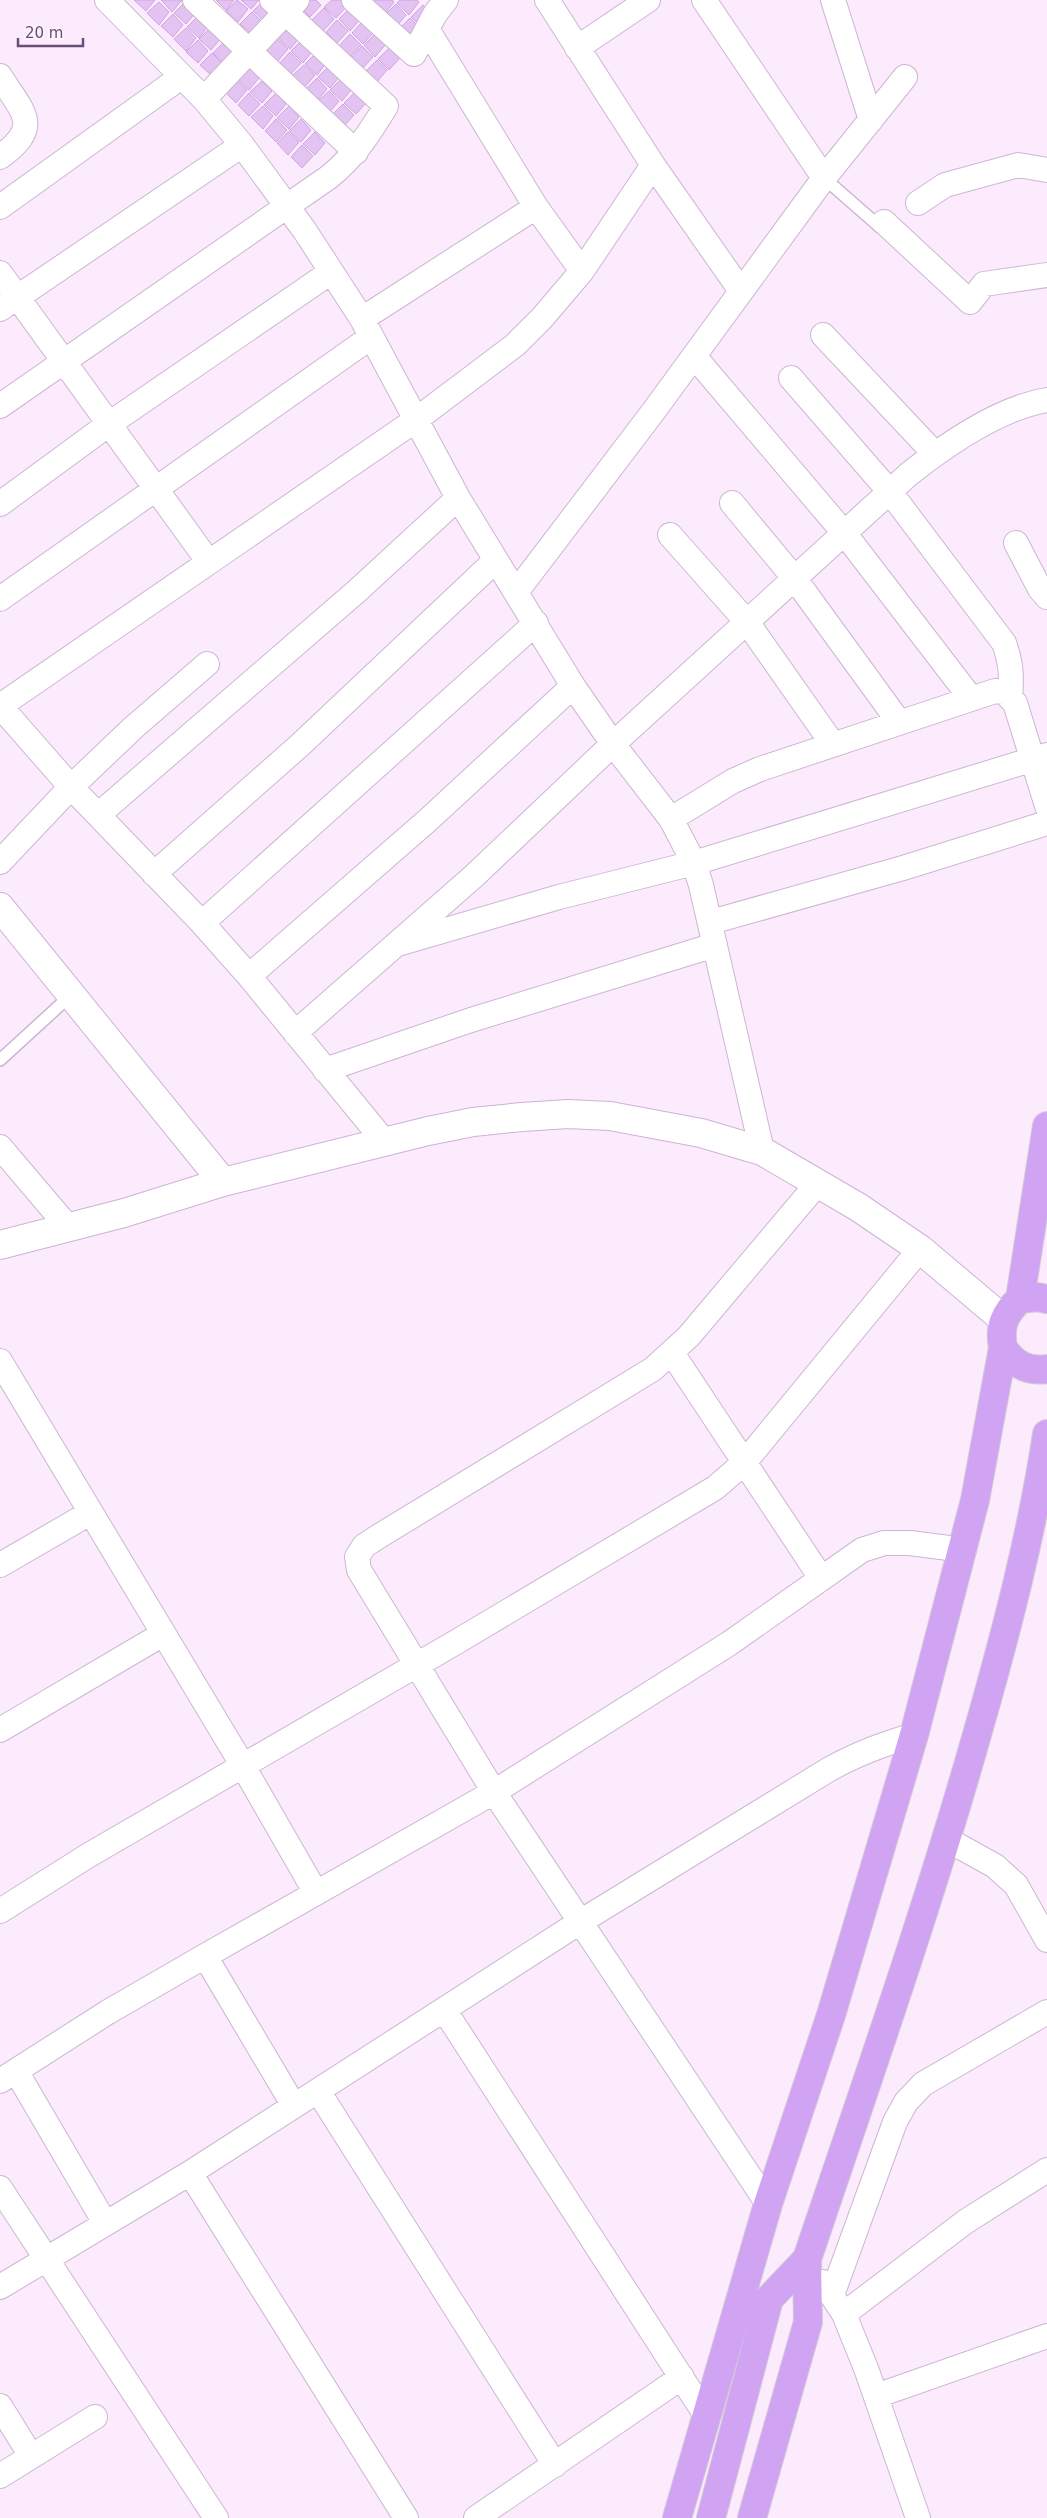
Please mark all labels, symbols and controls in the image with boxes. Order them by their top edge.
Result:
scale bar [18,15,82,47]
text: 20 m [25,24,63,42]

